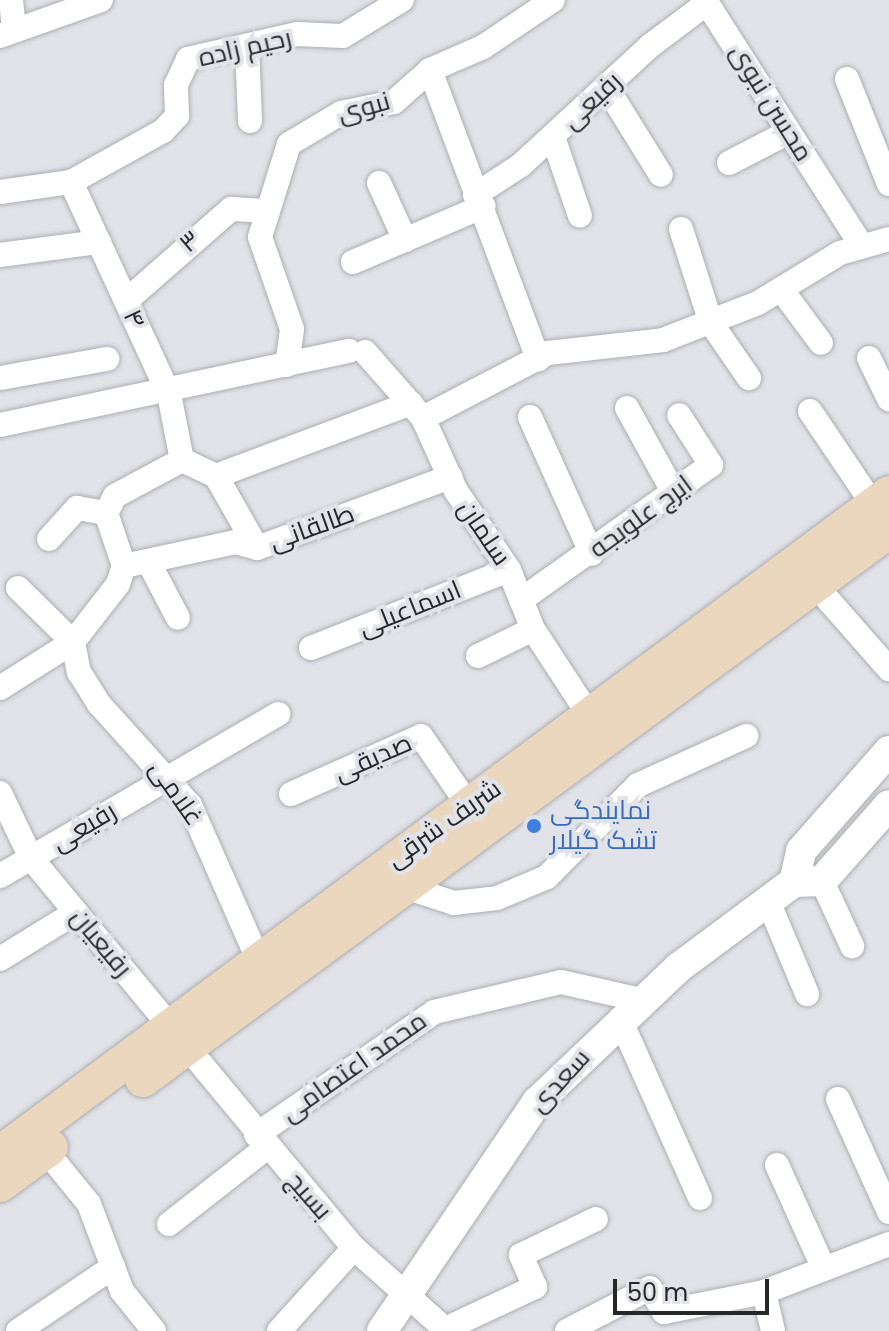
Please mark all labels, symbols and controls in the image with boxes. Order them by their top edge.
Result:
street label: رحیم زاده [195,22,295,74]
street label: محسن نبوی [723,39,819,167]
street label: رفیعی [556,66,628,136]
street label: نبوی [334,86,394,130]
street label: ۳ [173,224,207,260]
street label: ۴ [116,305,152,333]
street label: ایرج علویجه [583,469,699,565]
street label: سلمان [451,494,517,572]
street label: طالقانی [265,498,359,558]
street label: اسماعیلی [354,574,466,644]
street label: صدیقی [329,727,417,789]
street label: غلامی [142,754,210,832]
street label: شریف شرقی [381,773,507,875]
place label: نمایندگی تشک گیلار [550,795,657,856]
street label: رفیعی [46,796,122,858]
marker: نمایندگی تشک گیلار [525,817,543,835]
street label: رفیعیان [64,903,138,983]
street label: محمد اعتصامی [275,1005,433,1129]
street label: سعدی [523,1043,597,1119]
street label: بسیج [280,1166,338,1226]
scale bar [617,1263,773,1313]
text: 50 m [627,1276,688,1309]

